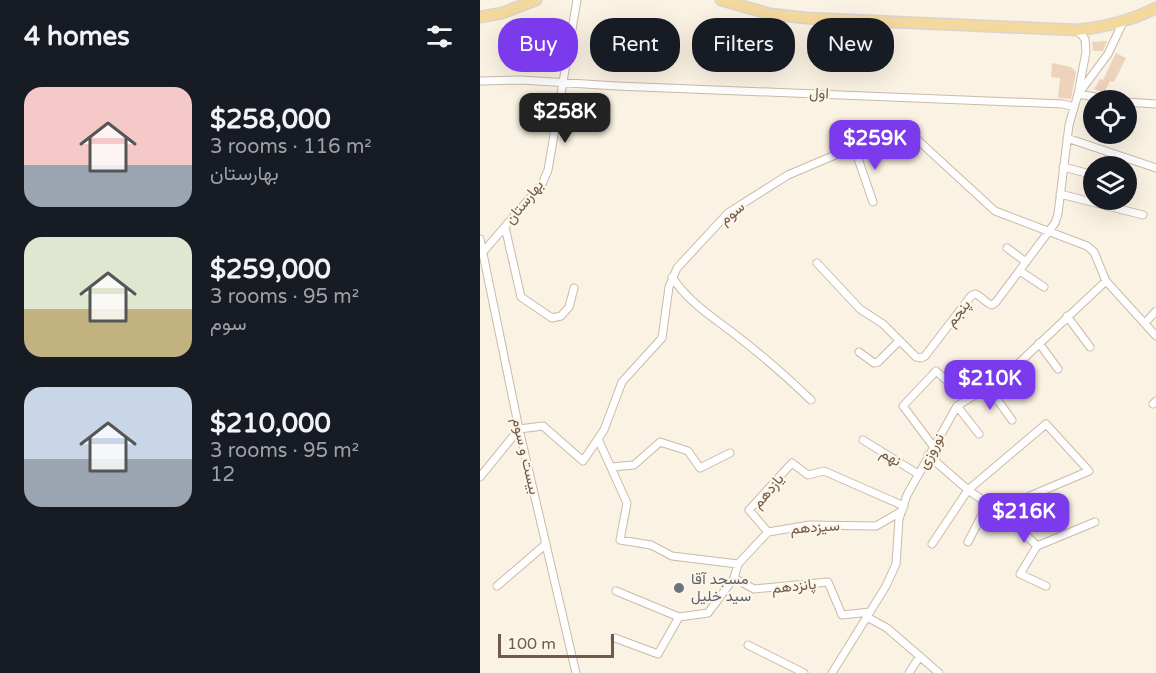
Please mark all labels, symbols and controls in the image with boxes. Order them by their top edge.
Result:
chip: Buy [498,18,578,72]
chip: Rent [590,18,680,72]
chip: Filters [692,18,795,72]
chip: New [807,18,894,72]
icon: filters [423,20,456,53]
text: 4 homes [24,21,130,52]
street label: اول [809,84,829,102]
map controls [1083,90,1137,210]
button: locate [1083,90,1137,144]
pin: $258K [523,93,607,144]
text: $258K [533,100,597,124]
text: $258,000 [210,104,331,135]
icon: home [72,111,144,183]
pin: $259K [833,120,917,171]
text: $259K [843,127,907,151]
text: 3 rooms · 116 m² [210,135,372,159]
button: layers [1083,156,1137,210]
text: بهارستان [210,162,279,186]
street label: بهارستان [501,176,547,228]
street label: سوم [716,197,749,229]
text: $259,000 [210,254,331,285]
icon: home [72,261,144,333]
text: 3 rooms · 95 m² [210,285,359,309]
street label: پنجم [942,296,975,331]
text: سوم [210,312,247,336]
pin: $210K [948,360,1032,411]
text: $210K [958,367,1022,391]
text: $210,000 [210,408,331,439]
icon: home [72,411,144,483]
street label: بیست و سوم [507,416,544,496]
street label: نوروزی [914,430,949,473]
text: 3 rooms · 95 m² [210,439,359,463]
street label: نهم [877,444,905,471]
text: 12 [210,463,235,487]
street label: یازدهم [748,470,788,513]
pin: $216K [982,493,1066,544]
text: $216K [992,500,1056,524]
street label: سیزدهم [790,516,841,539]
place label: مسجد آقا سید خلیل [691,570,751,605]
street label: پانزدهم [771,575,817,598]
marker: مسجد آقا سید خلیل [672,581,686,595]
scale bar [498,631,614,658]
text: 100 m [507,634,556,654]

